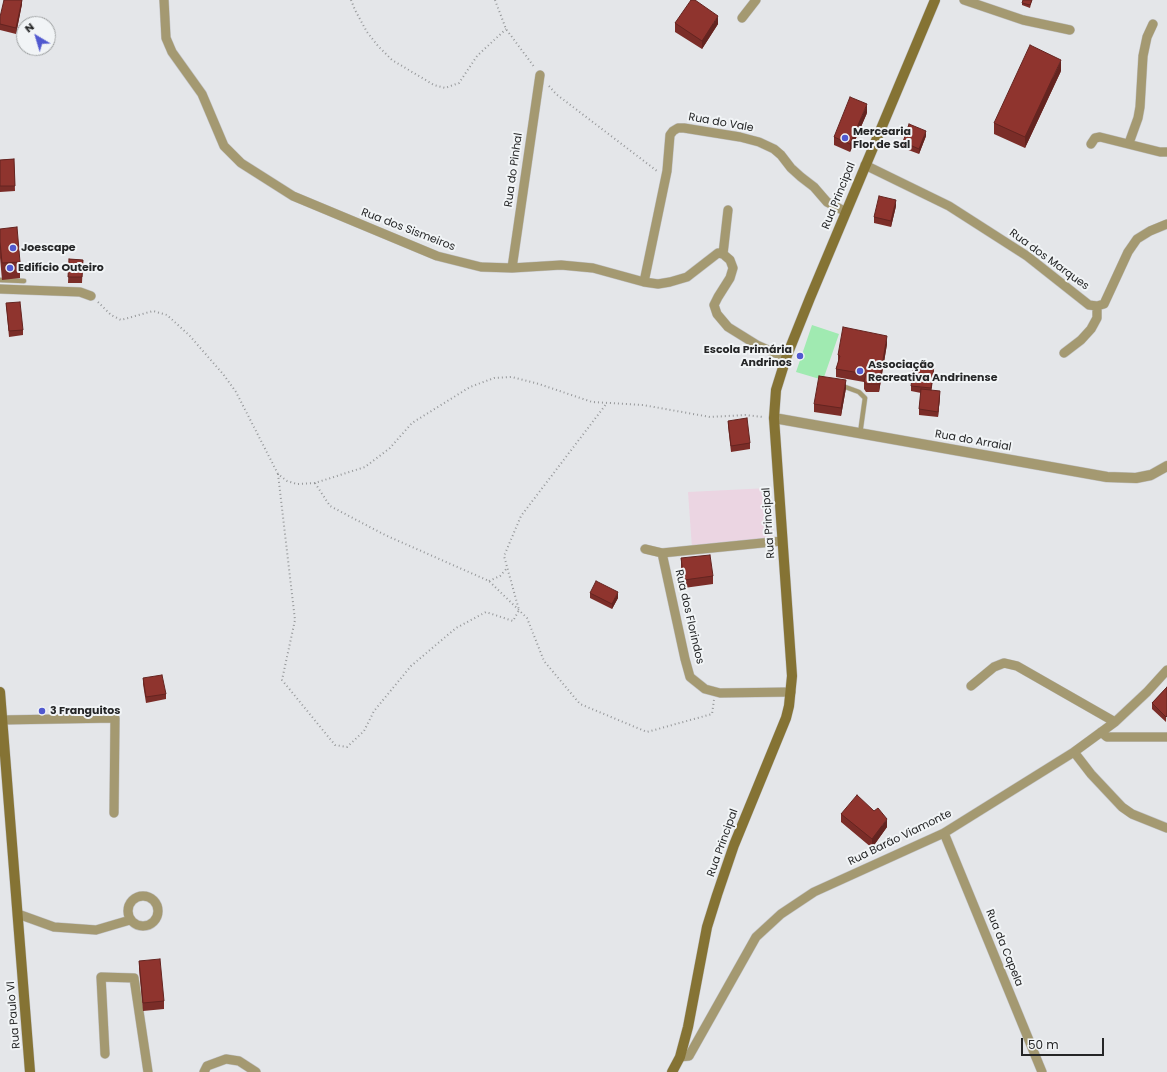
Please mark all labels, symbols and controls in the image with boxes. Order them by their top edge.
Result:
north arrow [16,16,56,56]
text: N [21,18,37,36]
street label: Rua do Vale [687,111,755,135]
place label: Mercearia Flor de Sal [853,125,911,151]
street label: Rua do Pinhal [502,132,526,208]
marker: Mercearia Flor de Sal [840,133,850,143]
street label: Rua Principal [820,160,858,232]
street label: Rua dos Sismeiros [359,206,457,254]
street label: Rua dos Marques [1007,227,1091,293]
place label: Joescape [21,241,76,255]
marker: Joescape [8,243,18,253]
place label: Edifício Outeiro [18,261,104,275]
marker: Edifício Outeiro [5,263,15,273]
place label: Escola Primária Andrinos [704,343,792,369]
marker: Escola Primária Andrinos [795,351,805,361]
place label: Associação Recreativa Andrinense [868,358,997,384]
marker: Associação Recreativa Andrinense [855,366,865,376]
street label: Rua do Arraial [934,428,1012,454]
street label: Rua Principal [760,487,778,559]
street label: Rua dos Florindos [672,568,706,666]
place label: 3 Franguitos [50,704,120,718]
marker: 3 Franguitos [37,706,47,716]
street label: Rua Principal [705,807,741,879]
street label: Rua Barão Viamonte [846,807,954,869]
street label: Rua da Capela [982,907,1026,989]
street label: Rua Paulo VI [4,981,24,1049]
scale bar [1023,1030,1106,1056]
text: 50 m [1028,1036,1059,1053]

